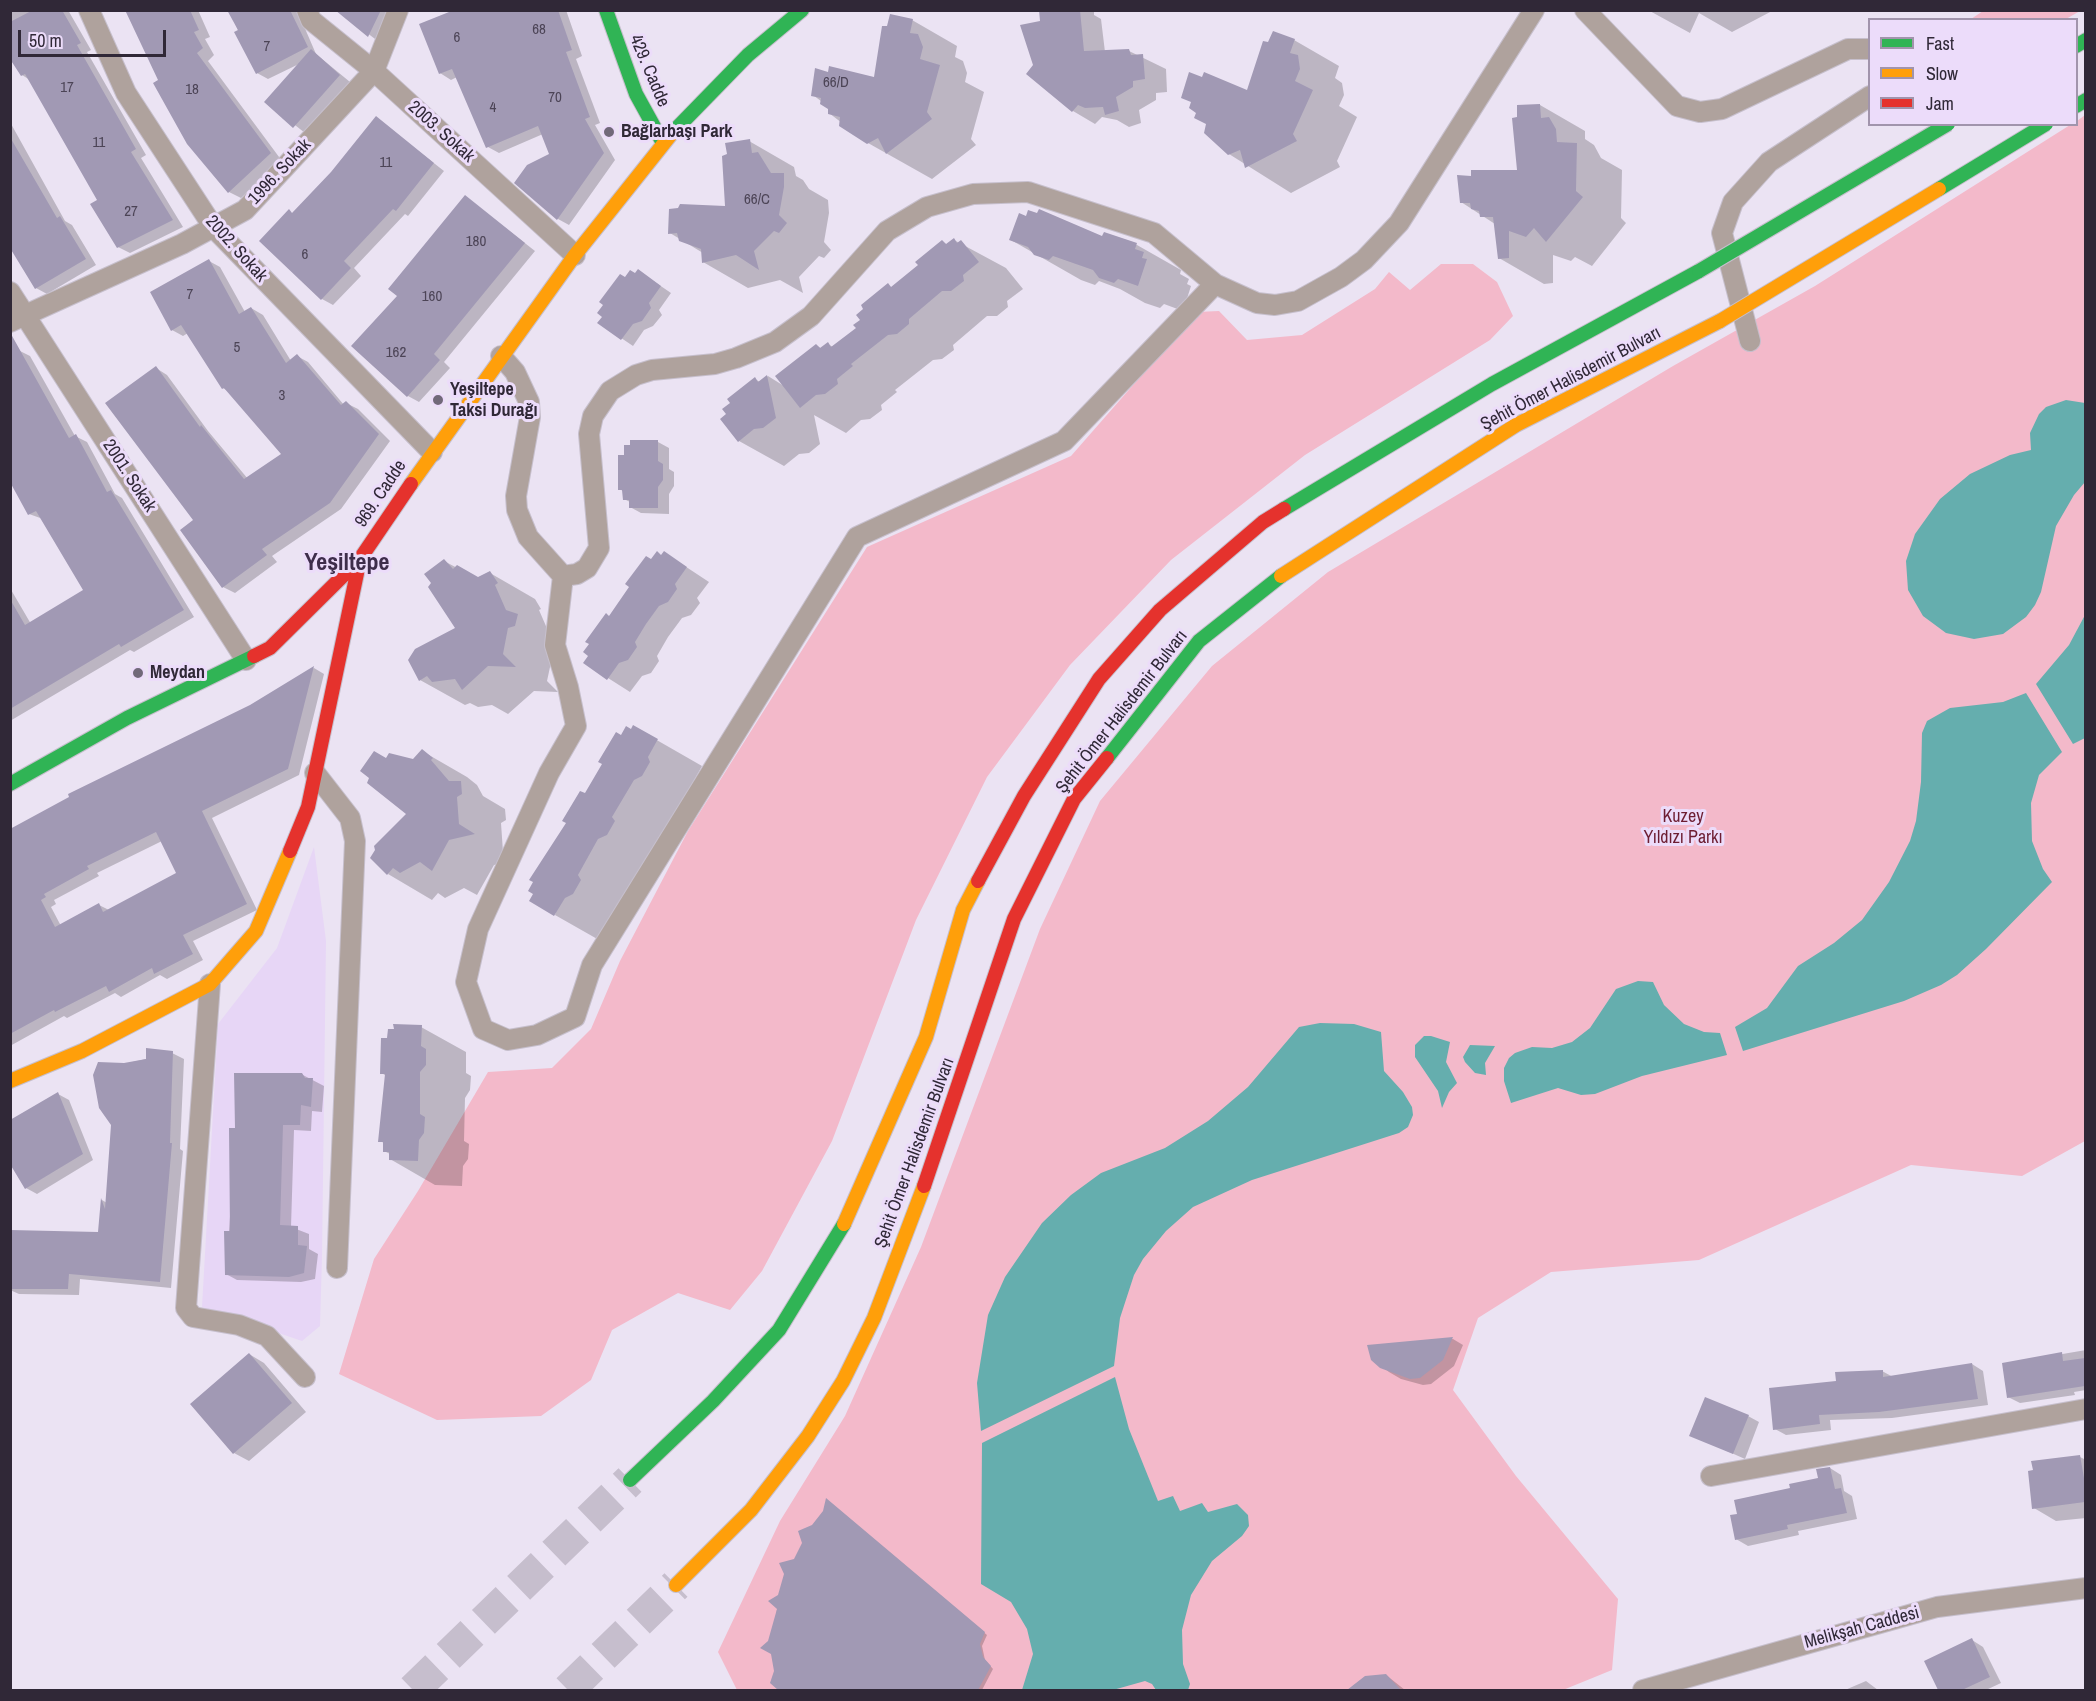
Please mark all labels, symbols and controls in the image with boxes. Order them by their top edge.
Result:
scale bar [21,18,170,56]
legend [1868,18,2078,126]
house number: 68 [532,21,546,39]
text: 50 m [29,28,62,53]
house number: 6 [454,29,460,47]
text: Fast [1926,31,1954,56]
street label: 429. Cadde [624,32,674,110]
house number: 7 [264,38,270,56]
text: Slow [1926,61,1958,86]
house number: 66/D [823,74,849,92]
house number: 17 [60,79,74,97]
house number: 18 [185,81,199,99]
house number: 70 [548,89,562,107]
text: Jam [1926,91,1954,116]
street label: 2003. Sokak [403,97,479,167]
house number: 4 [490,99,496,117]
place label: Bağlarbaşı Park [621,121,733,143]
marker: Bağlarbaşı Park [602,125,616,139]
house number: 11 [93,134,105,152]
street label: 1996. Sokak [244,135,316,209]
house number: 11 [380,154,392,172]
house number: 66/C [744,191,770,209]
house number: 27 [124,203,138,221]
street label: 2002. Sokak [201,211,271,287]
house number: 180 [466,233,486,251]
house number: 6 [302,246,308,264]
house number: 7 [187,286,193,304]
house number: 160 [422,288,442,306]
street label: Şehit Ömer Halisdemir Bulvarı [1477,322,1665,436]
house number: 5 [234,339,240,357]
house number: 162 [386,344,406,362]
place label: Yeşiltepe Taksi Durağı [450,379,538,422]
house number: 3 [279,387,285,405]
marker: Yeşiltepe Taksi Durağı [431,393,445,407]
street label: 2001. Sokak [98,436,160,516]
street label: 969. Cadde [351,456,411,532]
district label: Yeşiltepe [305,550,389,578]
street label: Şehit Ömer Halisdemir Bulvarı [1052,626,1192,798]
place label: Meydan [150,662,205,684]
marker: Meydan [131,666,145,680]
park label: Kuzey Yıldızı Parkı [1643,806,1723,848]
street label: Şehit Ömer Halisdemir Bulvarı [870,1055,960,1251]
street label: Melikşah Caddesi [1802,1602,1922,1654]

